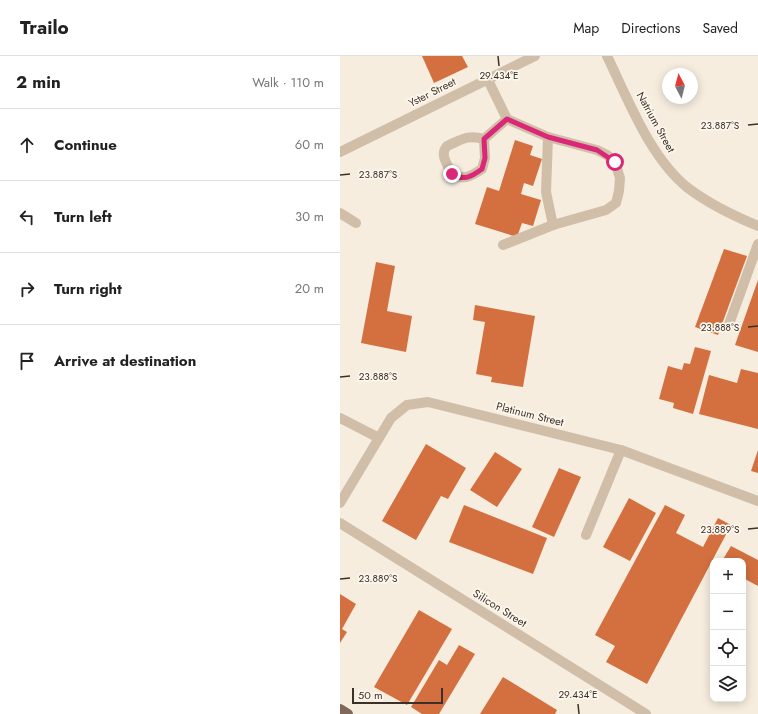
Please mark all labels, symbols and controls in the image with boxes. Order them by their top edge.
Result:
text: Trailo [20,14,69,41]
text: Map [573,18,599,38]
text: Directions [621,18,681,38]
text: Saved [703,18,738,38]
text: 29.434°E [479,68,519,83]
north arrow [662,68,698,104]
text: 2 min [16,70,61,94]
text: Walk · 110 m [252,73,324,92]
street label: Yster Street [406,73,459,111]
street label: Natrium Street [633,89,679,155]
text: 23.887°S [701,118,740,133]
icon: ahead [16,134,38,156]
text: Continue [54,134,117,156]
text: 60 m [295,135,324,154]
route start [606,153,624,171]
route end [443,165,461,183]
text: 23.887°S [359,167,398,182]
icon: left [16,206,38,228]
text: Turn left [54,206,112,228]
text: 30 m [295,207,324,226]
icon: right [16,278,38,300]
text: Turn right [54,278,122,300]
text: 20 m [295,279,324,298]
text: 23.888°S [701,320,740,335]
icon: arrive [16,350,38,372]
text: Arrive at destination [54,350,196,372]
text: 23.888°S [359,369,398,384]
street label: Platinum Street [495,398,566,430]
text: 23.889°S [701,522,740,537]
map controls [710,558,746,702]
button: + [710,558,746,594]
text: 23.889°S [359,571,398,586]
street label: Silicon Street [470,585,530,631]
button: − [710,594,746,630]
button: locate [710,630,746,666]
button: layers [710,666,746,702]
scale bar [352,686,443,705]
text: 50 m [358,687,383,703]
text: 29.434°E [558,687,598,702]

